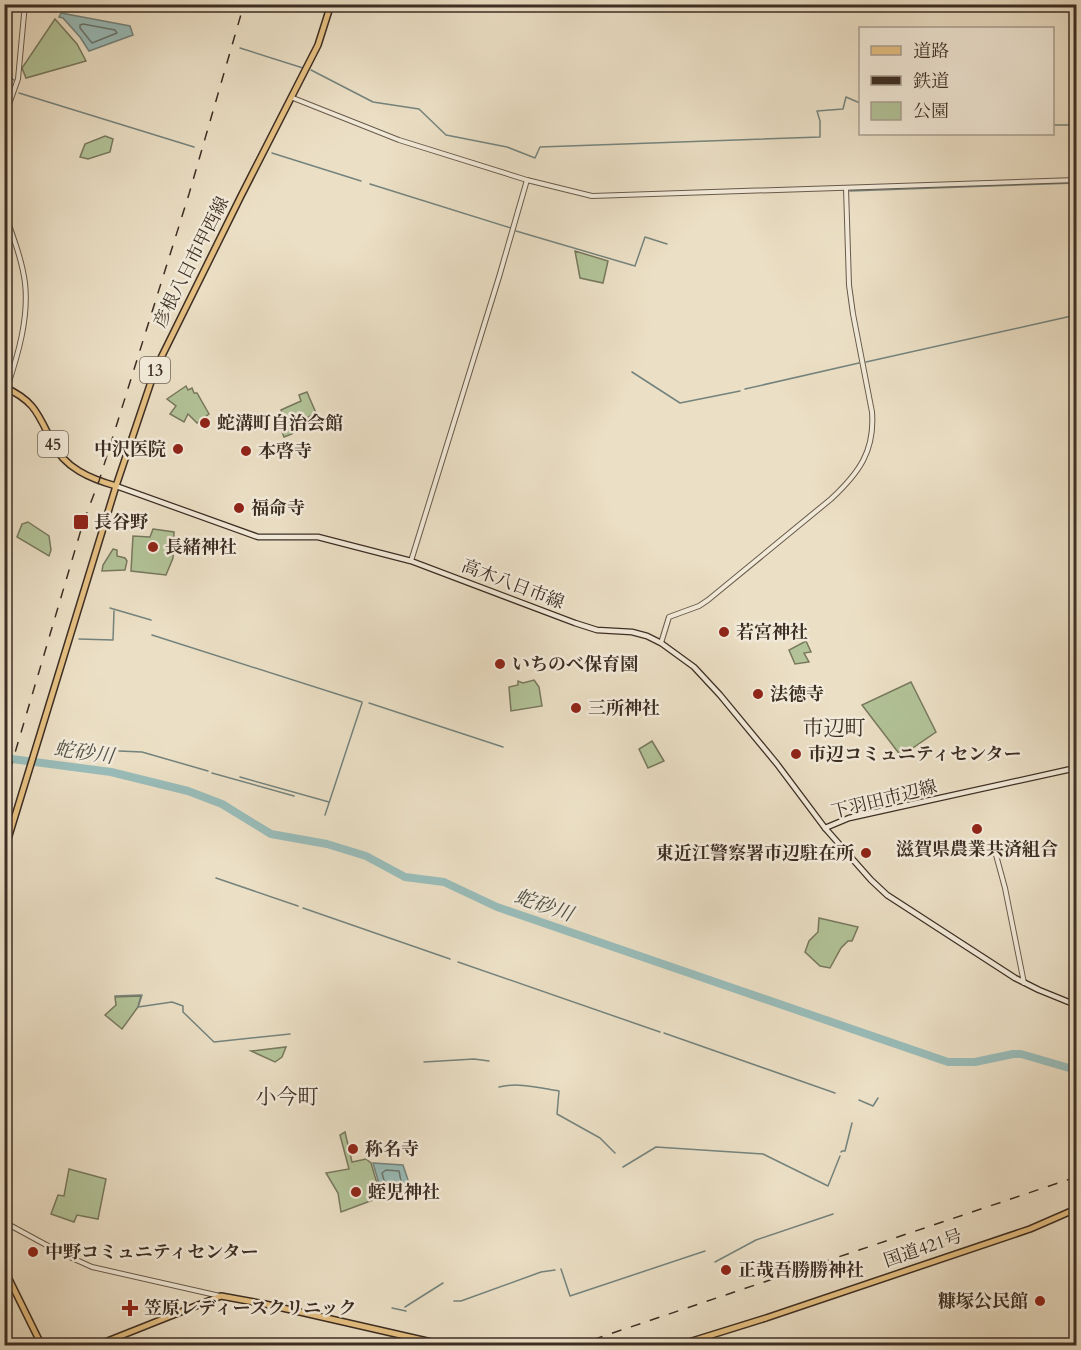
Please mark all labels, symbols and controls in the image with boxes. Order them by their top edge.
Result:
legend [859,27,1054,135]
text: 道路 [913,39,949,64]
text: 鉄道 [913,69,949,94]
text: 公園 [913,99,949,124]
street label: 彦根八日市甲西線 [148,192,235,332]
road number: 13 [140,357,170,383]
place label: 蛇溝町自治会館 [217,411,343,436]
marker: 蛇溝町自治会館 [198,416,212,430]
road number: 45 [38,431,68,457]
place label: 中沢医院 [94,437,166,462]
place label: 本啓寺 [258,439,312,464]
marker: 中沢医院 [171,442,185,456]
marker: 本啓寺 [239,444,253,458]
place label: 福命寺 [251,496,305,521]
marker: 福命寺 [232,501,246,515]
place label: 長谷野 [94,510,149,535]
marker: 長谷野 [72,513,90,531]
place label: 長緒神社 [165,535,237,560]
marker: 長緒神社 [146,540,160,554]
street label: 高木八日市線 [458,553,568,615]
place label: 若宮神社 [736,620,808,645]
marker: 若宮神社 [717,625,731,639]
place label: いちのべ保育園 [512,652,638,677]
marker: いちのべ保育園 [493,657,507,671]
place label: 法徳寺 [770,682,824,707]
marker: 法徳寺 [751,687,765,701]
place label: 三所神社 [588,696,660,721]
marker: 三所神社 [569,701,583,715]
district label: 市辺町 [803,714,866,743]
water label: 蛇砂川 [52,735,117,770]
place label: 市辺コミュニティセンター [808,742,1021,767]
marker: 市辺コミュニティセンター [789,747,803,761]
street label: 下羽田市辺線 [829,774,940,825]
marker: 滋賀県農業共済組合 [970,822,984,836]
place label: 滋賀県農業共済組合 [896,837,1058,862]
place label: 東近江警察署市辺駐在所 [656,841,854,866]
marker: 東近江警察署市辺駐在所 [859,846,873,860]
water label: 蛇砂川 [511,883,578,929]
district label: 小今町 [256,1083,319,1112]
place label: 称名寺 [365,1137,419,1162]
marker: 称名寺 [346,1142,360,1156]
place label: 蛭児神社 [368,1180,440,1205]
marker: 蛭児神社 [349,1185,363,1199]
street label: 国道421号 [880,1223,966,1274]
place label: 中野コミュニティセンター [45,1240,258,1265]
marker: 中野コミュニティセンター [26,1245,40,1259]
place label: 正哉吾勝勝神社 [738,1258,864,1283]
marker: 正哉吾勝勝神社 [719,1263,733,1277]
place label: 糠塚公民館 [938,1289,1028,1314]
marker: 糠塚公民館 [1033,1294,1047,1308]
place label: 笠原レディースクリニック [144,1296,357,1321]
marker: 笠原レディースクリニック [121,1299,139,1317]

